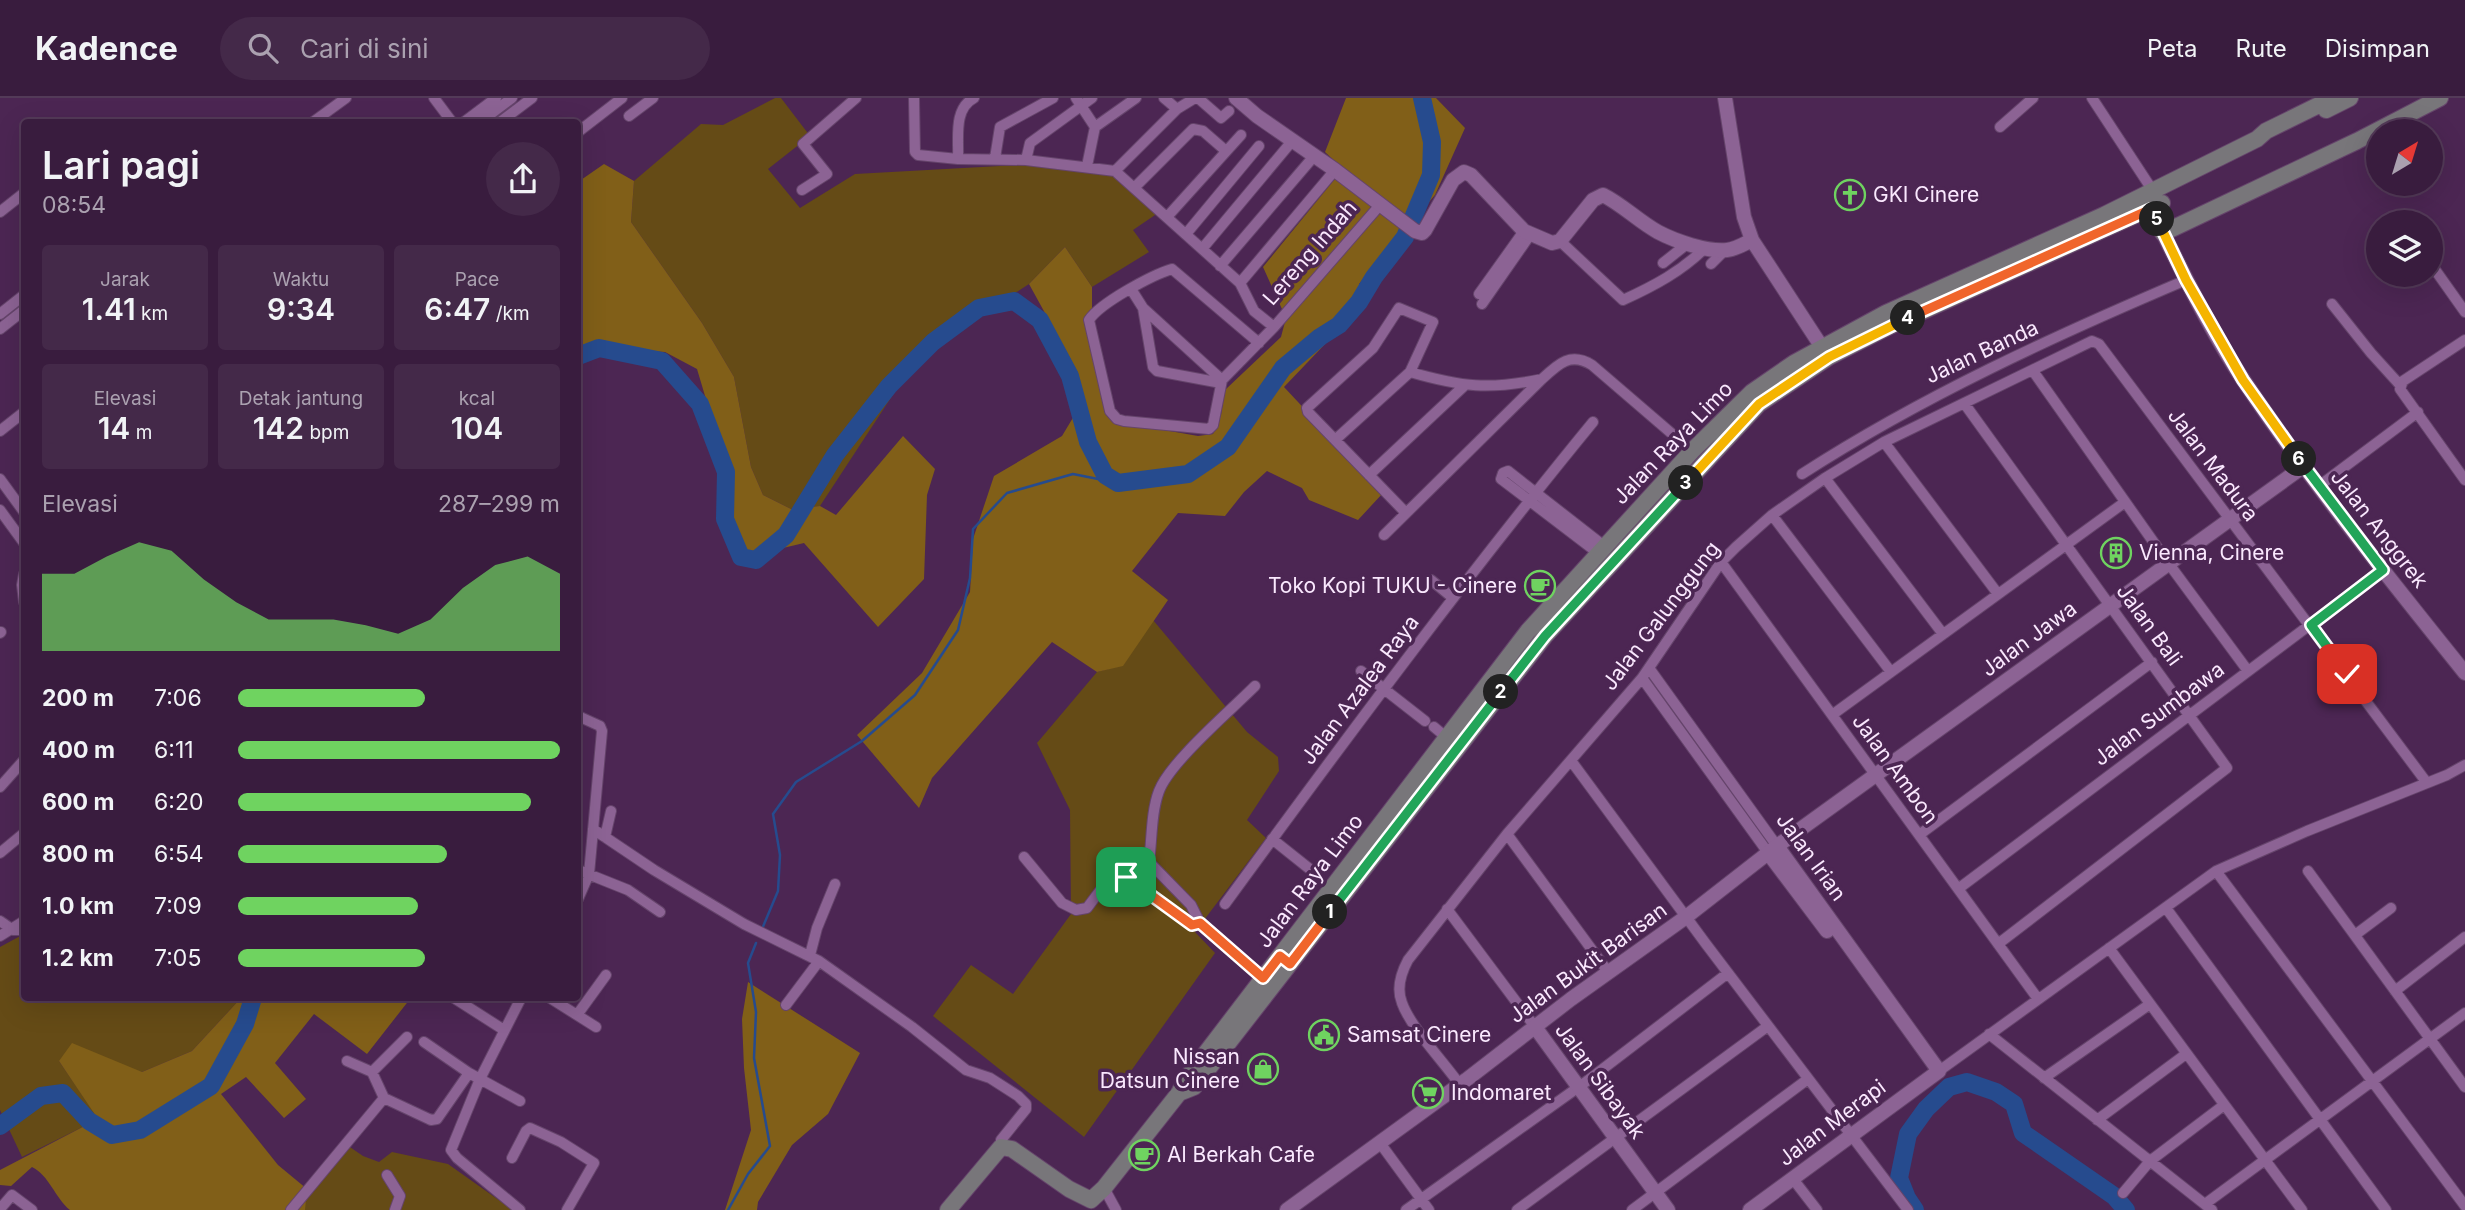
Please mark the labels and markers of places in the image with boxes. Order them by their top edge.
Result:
church icon: GKI Cinere [1833,178,1867,212]
place label: GKI Cinere [1873,182,1979,207]
pin: 5 [2140,202,2174,236]
pin: 4 [1890,300,1926,336]
pin: 6 [2282,442,2316,476]
pin: 3 [1668,466,1704,500]
building icon: Vienna, Cinere [2099,536,2133,570]
place label: Vienna, Cinere [2139,540,2284,565]
cafe icon: Toko Kopi TUKU - Cinere [1523,569,1557,603]
place label: Toko Kopi TUKU - Cinere [1268,573,1517,598]
pin [2317,644,2377,704]
pin: 2 [1484,674,1518,710]
pin [1096,847,1156,907]
pin: 1 [1312,894,1348,930]
public building icon: Samsat Cinere [1307,1018,1341,1052]
place label: Samsat Cinere [1347,1022,1491,1047]
place label: Nissan Datsun Cinere [1100,1044,1240,1093]
shop icon: Nissan Datsun Cinere [1246,1052,1280,1086]
supermarket icon: Indomaret [1411,1076,1445,1110]
place label: Indomaret [1451,1080,1551,1105]
cafe icon: Al Berkah Cafe [1127,1138,1161,1172]
place label: Al Berkah Cafe [1167,1142,1315,1167]

